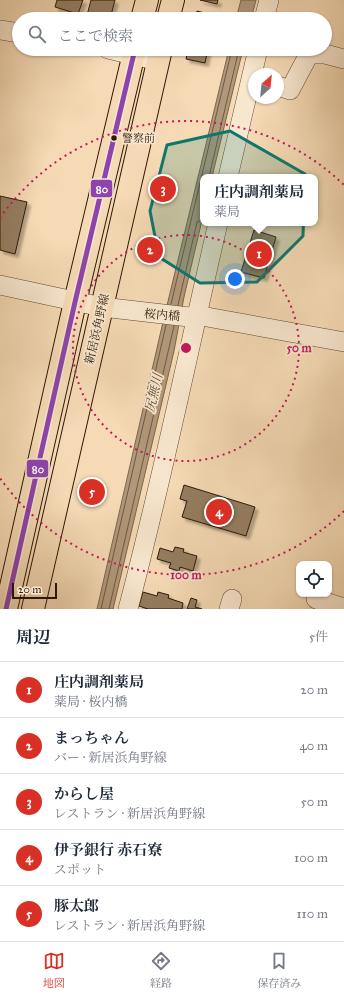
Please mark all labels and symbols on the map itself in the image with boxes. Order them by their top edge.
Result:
north arrow [248,68,284,104]
place label: 警察前 [122,132,155,145]
marker: 警察前 [109,133,119,143]
pin: 3 [150,174,176,204]
line badge: 80 [90,179,113,198]
text: 80 [96,183,109,196]
pin: 2 [137,235,163,265]
pin: 1 [246,239,272,269]
your location [225,269,245,289]
street label: 新居浜角野線 [82,292,112,366]
street label: 桜内橋 [143,306,181,324]
centre of rings [179,341,193,355]
text: 50 m [286,341,313,355]
water label: 尻無川 [142,370,167,414]
line badge: 80 [26,459,49,478]
text: 80 [32,463,45,476]
pin: 5 [79,477,105,507]
pin: 4 [206,497,232,527]
text: 100 m [170,568,203,582]
scale bar [12,581,57,600]

